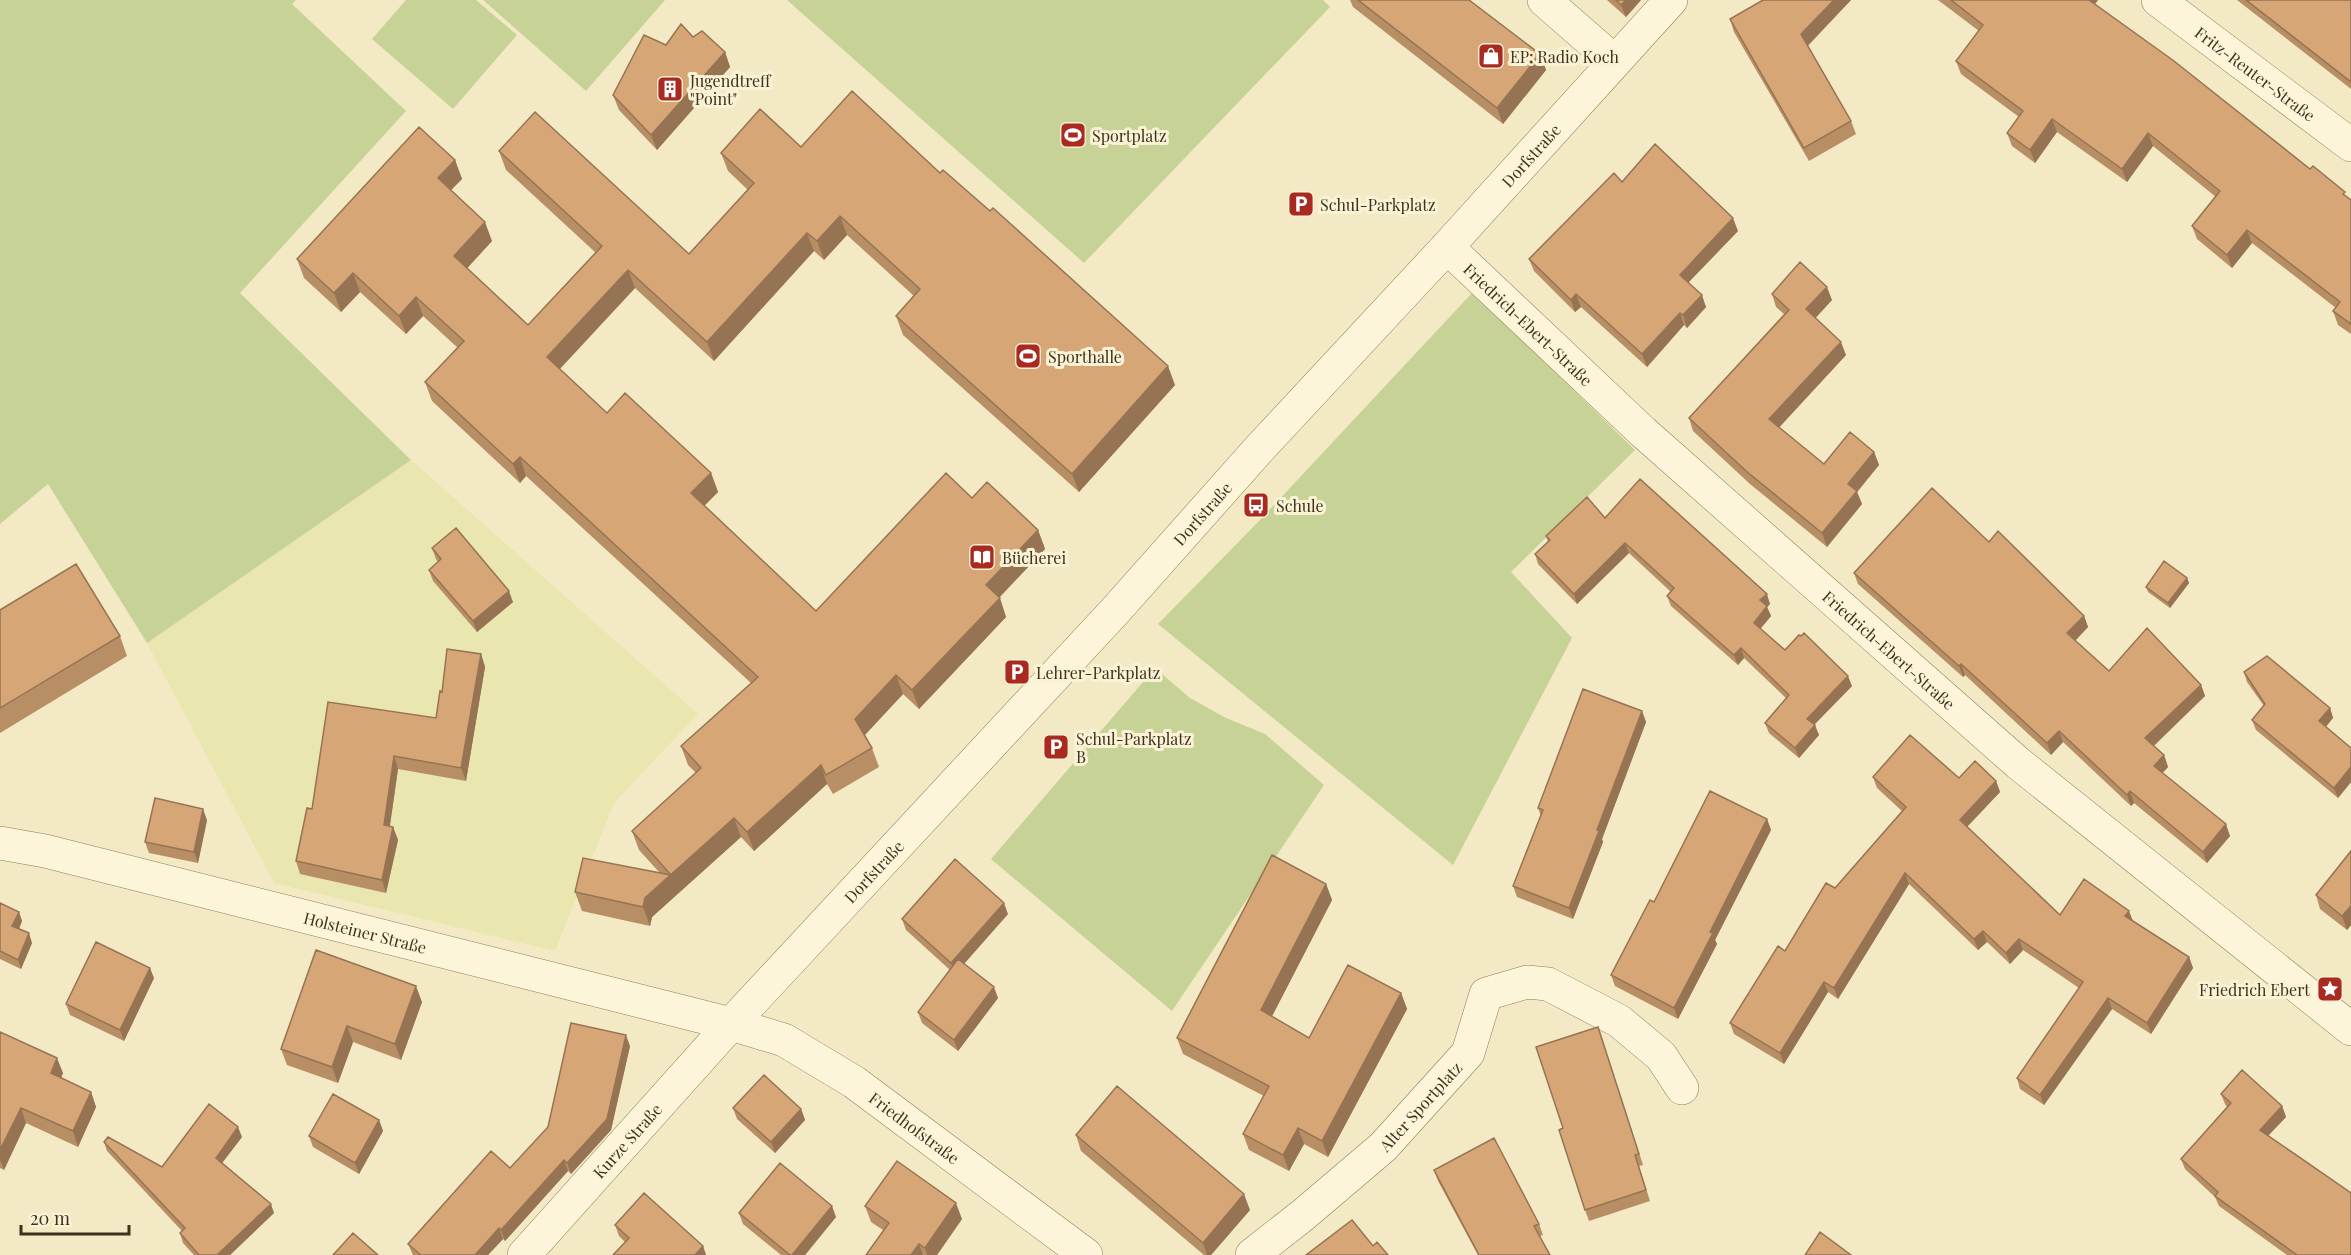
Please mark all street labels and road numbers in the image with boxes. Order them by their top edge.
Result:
street label: Fritz-Reuter-Straße [2191,21,2320,125]
street label: Dorfstraße [1496,119,1564,191]
street label: Friedrich-Ebert-Straße [1460,258,1597,390]
street label: Dorfstraße [1168,477,1236,549]
street label: Friedrich-Ebert-Straße [1819,585,1960,713]
street label: Dorfstraße [839,835,907,907]
street label: Holsteiner Straße [302,906,429,957]
street label: Alter Sportplatz [1373,1057,1466,1156]
street label: Friedhofstraße [866,1087,964,1168]
street label: Kurze Straße [588,1098,666,1182]

